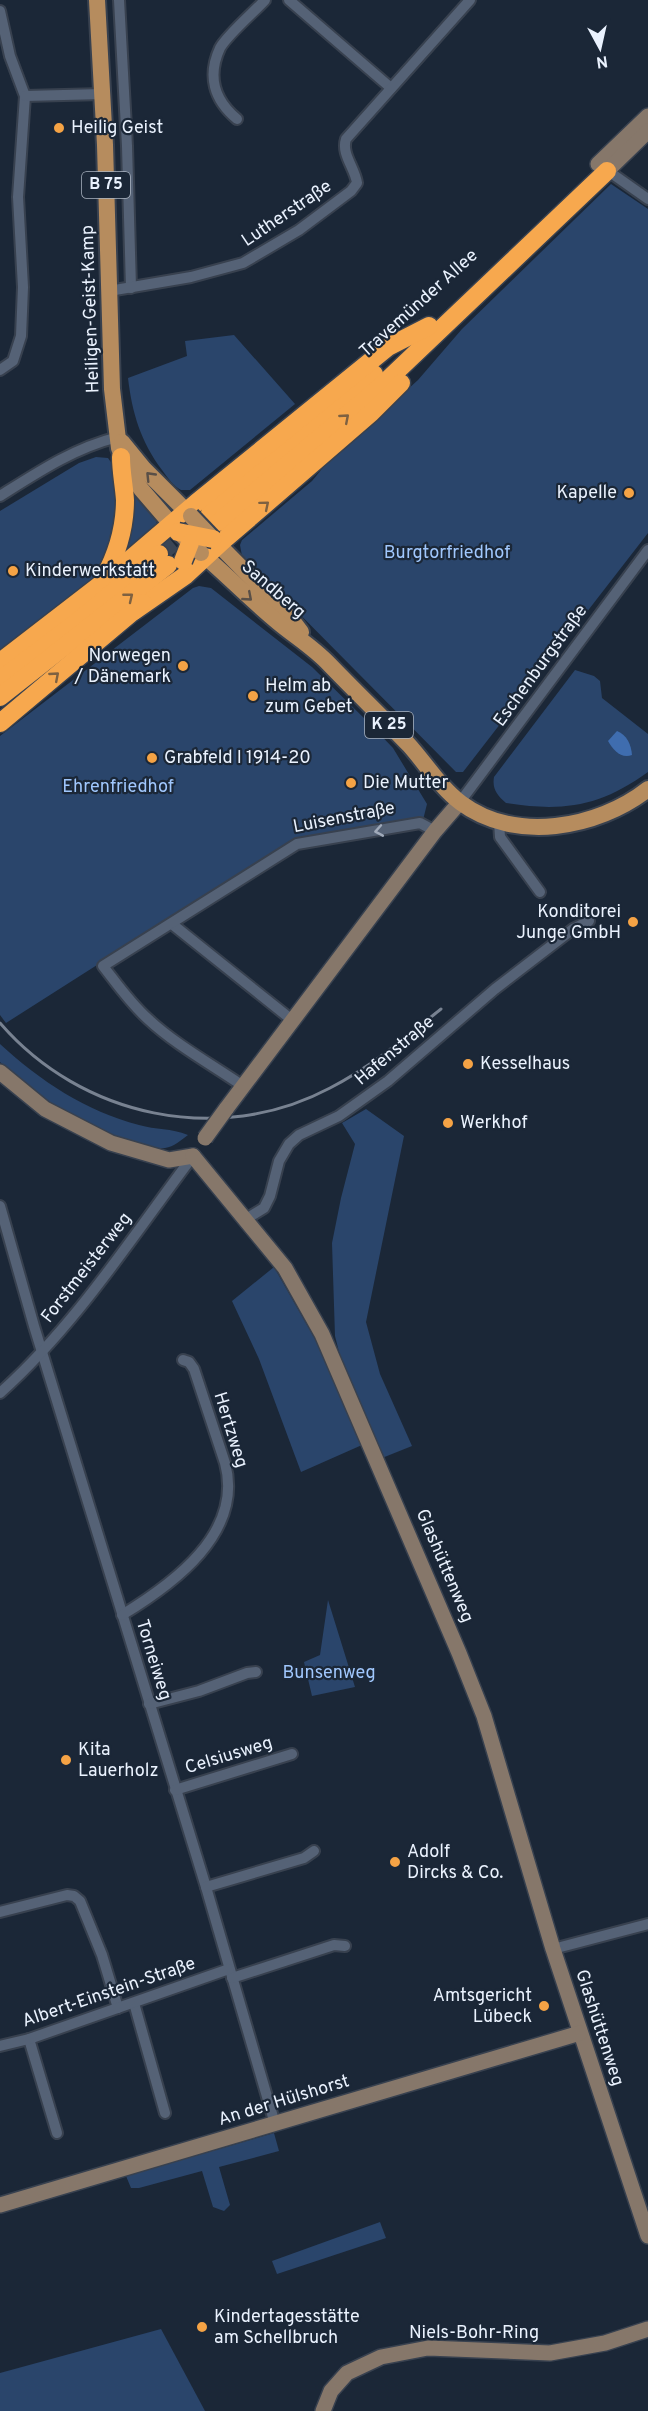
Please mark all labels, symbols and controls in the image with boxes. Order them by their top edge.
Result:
north arrow [570,18,630,78]
text: N [595,50,609,72]
place label: Heilig Geist [71,117,163,140]
marker: Heilig Geist [52,121,66,135]
road number: B 75 [82,172,130,198]
street label: Lutherstraße [238,175,336,253]
street label: Heiligen-Geist-Kamp [77,225,105,393]
street label: Travemünder Allee [355,245,483,363]
one-way arrow [338,414,349,425]
one-way arrow [147,472,158,483]
place label: Kapelle [556,482,617,505]
marker: Kapelle [622,486,636,500]
one-way arrow [258,502,269,513]
park label: Burgtorfriedhof [384,542,510,565]
street label: Sandberg [236,556,310,624]
place label: Kinderwerkstatt [25,560,155,583]
marker: Kinderwerkstatt [6,564,20,578]
one-way arrow [241,590,252,601]
one-way arrow [122,593,133,604]
street label: Eschenburgstraße [489,600,593,732]
place label: Norwegen / Dänemark [74,645,171,689]
marker: Norwegen / Dänemark [176,659,190,673]
one-way arrow [48,672,59,683]
place label: Helm ab zum Gebet [265,675,353,719]
marker: Helm ab zum Gebet [246,689,260,703]
road number: K 25 [365,712,413,738]
place label: Grabfeld I 1914-20 [164,747,311,770]
marker: Grabfeld I 1914-20 [145,751,159,765]
place label: Die Mutter [363,772,448,795]
park label: Ehrenfriedhof [62,776,174,799]
marker: Die Mutter [344,776,358,790]
street label: Luisenstraße [291,797,397,839]
one-way arrow [375,824,384,836]
place label: Konditorei Junge GmbH [516,901,621,945]
marker: Konditorei Junge GmbH [626,915,640,929]
street label: Hafenstraße [350,1011,440,1091]
place label: Kesselhaus [480,1053,570,1076]
marker: Kesselhaus [461,1057,475,1071]
place label: Werkhof [460,1112,527,1135]
marker: Werkhof [441,1116,455,1130]
street label: Forstmeisterweg [37,1208,137,1328]
street label: Hertzweg [208,1389,252,1471]
street label: Glashüttenweg [410,1506,478,1626]
street label: Torneiweg [130,1617,176,1703]
park label: Bunsenweg [282,1662,376,1685]
street label: Celsiusweg [182,1732,276,1780]
place label: Kita Lauerholz [78,1739,159,1783]
marker: Kita Lauerholz [59,1753,73,1767]
place label: Adolf Dircks & Co. [407,1841,503,1885]
marker: Adolf Dircks & Co. [388,1855,402,1869]
street label: Albert-Einstein-Straße [19,1953,199,2033]
street label: Glashüttenweg [569,1967,629,2089]
place label: Amtsgericht Lübeck [433,1985,532,2029]
marker: Amtsgericht Lübeck [537,1999,551,2013]
street label: An der Hülshorst [216,2070,352,2132]
place label: Kindertagesstätte am Schellbruch [214,2306,360,2350]
marker: Kindertagesstätte am Schellbruch [195,2320,209,2334]
street label: Niels-Bohr-Ring [409,2322,539,2345]

